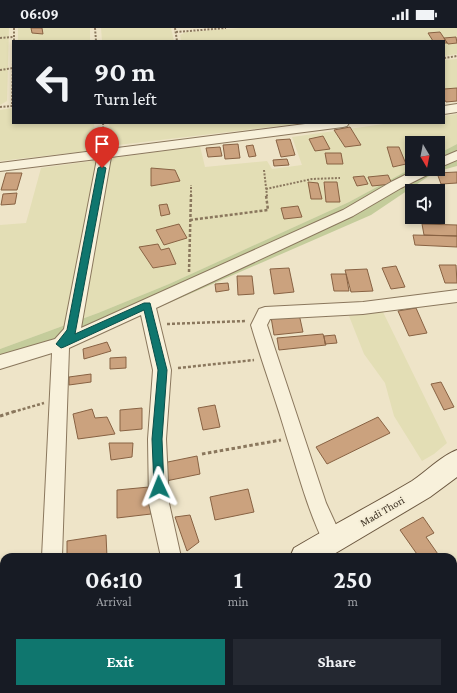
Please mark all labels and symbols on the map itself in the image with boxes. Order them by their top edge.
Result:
pin [85,127,119,168]
north arrow [405,136,445,176]
position arrow [138,466,180,508]
street label: Madi Thori [358,493,406,528]

